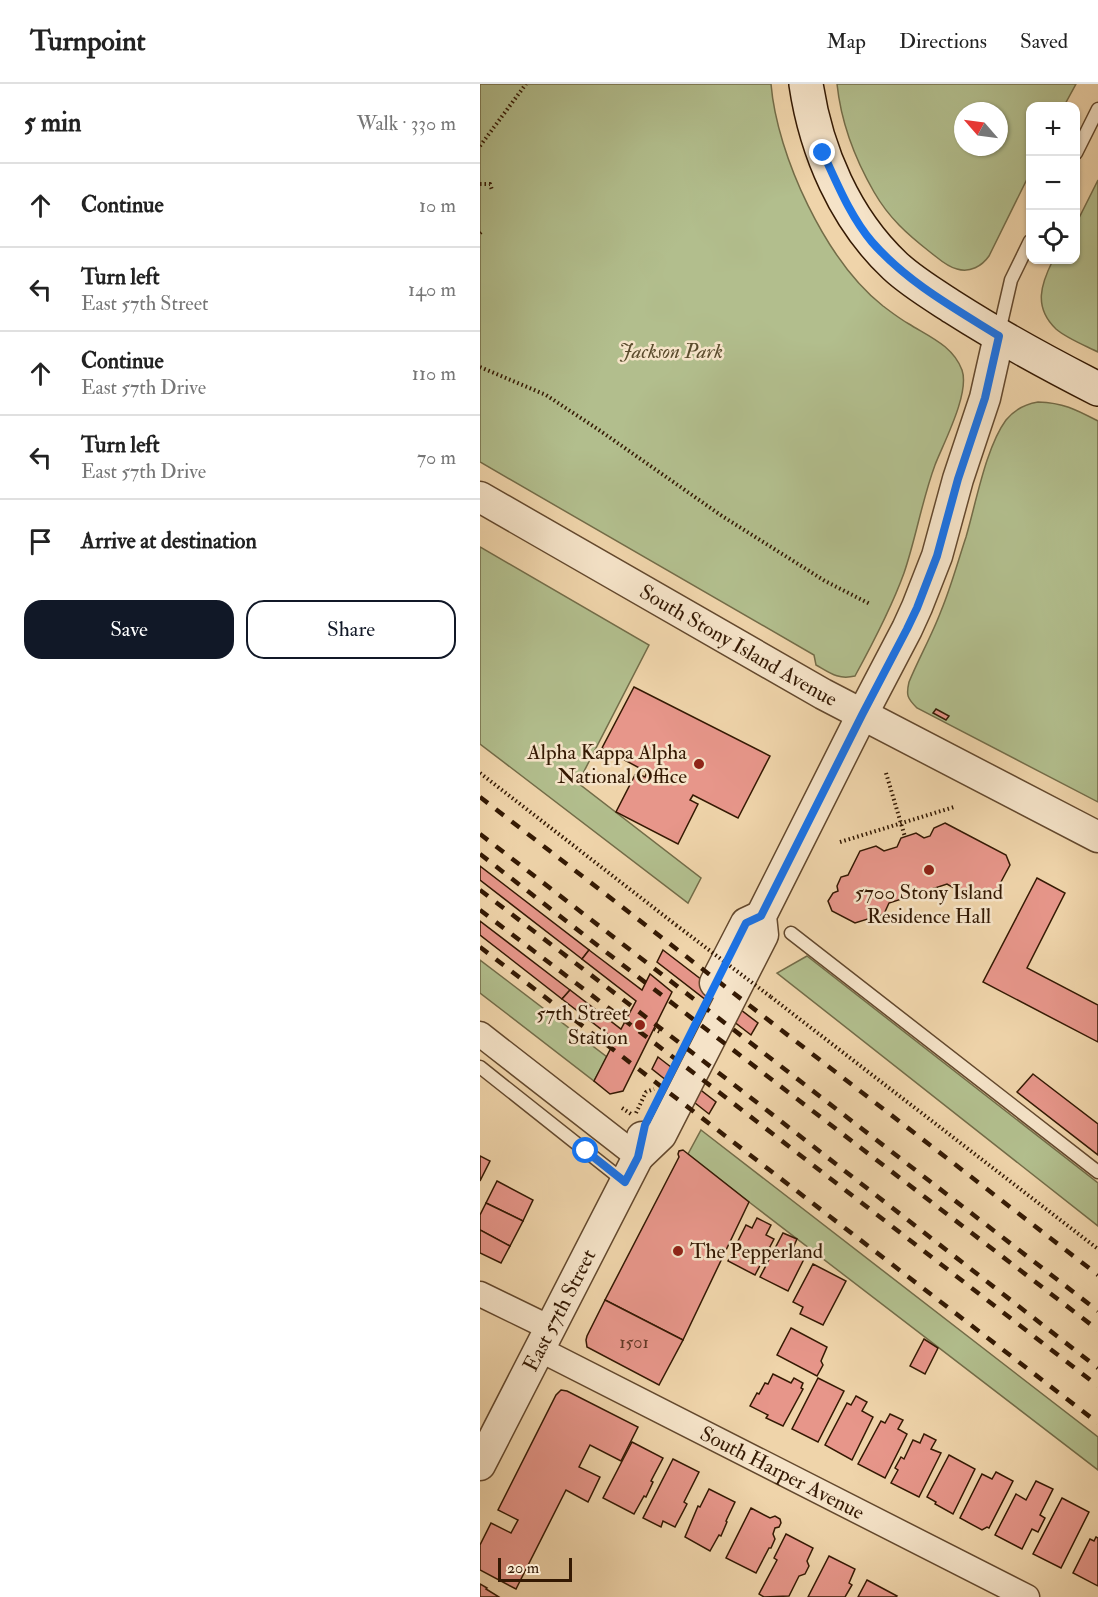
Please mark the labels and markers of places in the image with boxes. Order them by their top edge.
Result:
place label: Alpha Kappa Alpha National Office [526,739,687,790]
marker: Alpha Kappa Alpha National Office [692,757,706,771]
marker: 5700 Stony Island Residence Hall [922,863,936,877]
place label: 5700 Stony Island Residence Hall [855,879,1004,930]
place label: 57th Street Station [536,1000,628,1051]
marker: 57th Street Station [633,1018,647,1032]
place label: The Pepperland [690,1238,824,1265]
marker: The Pepperland [671,1244,685,1258]

